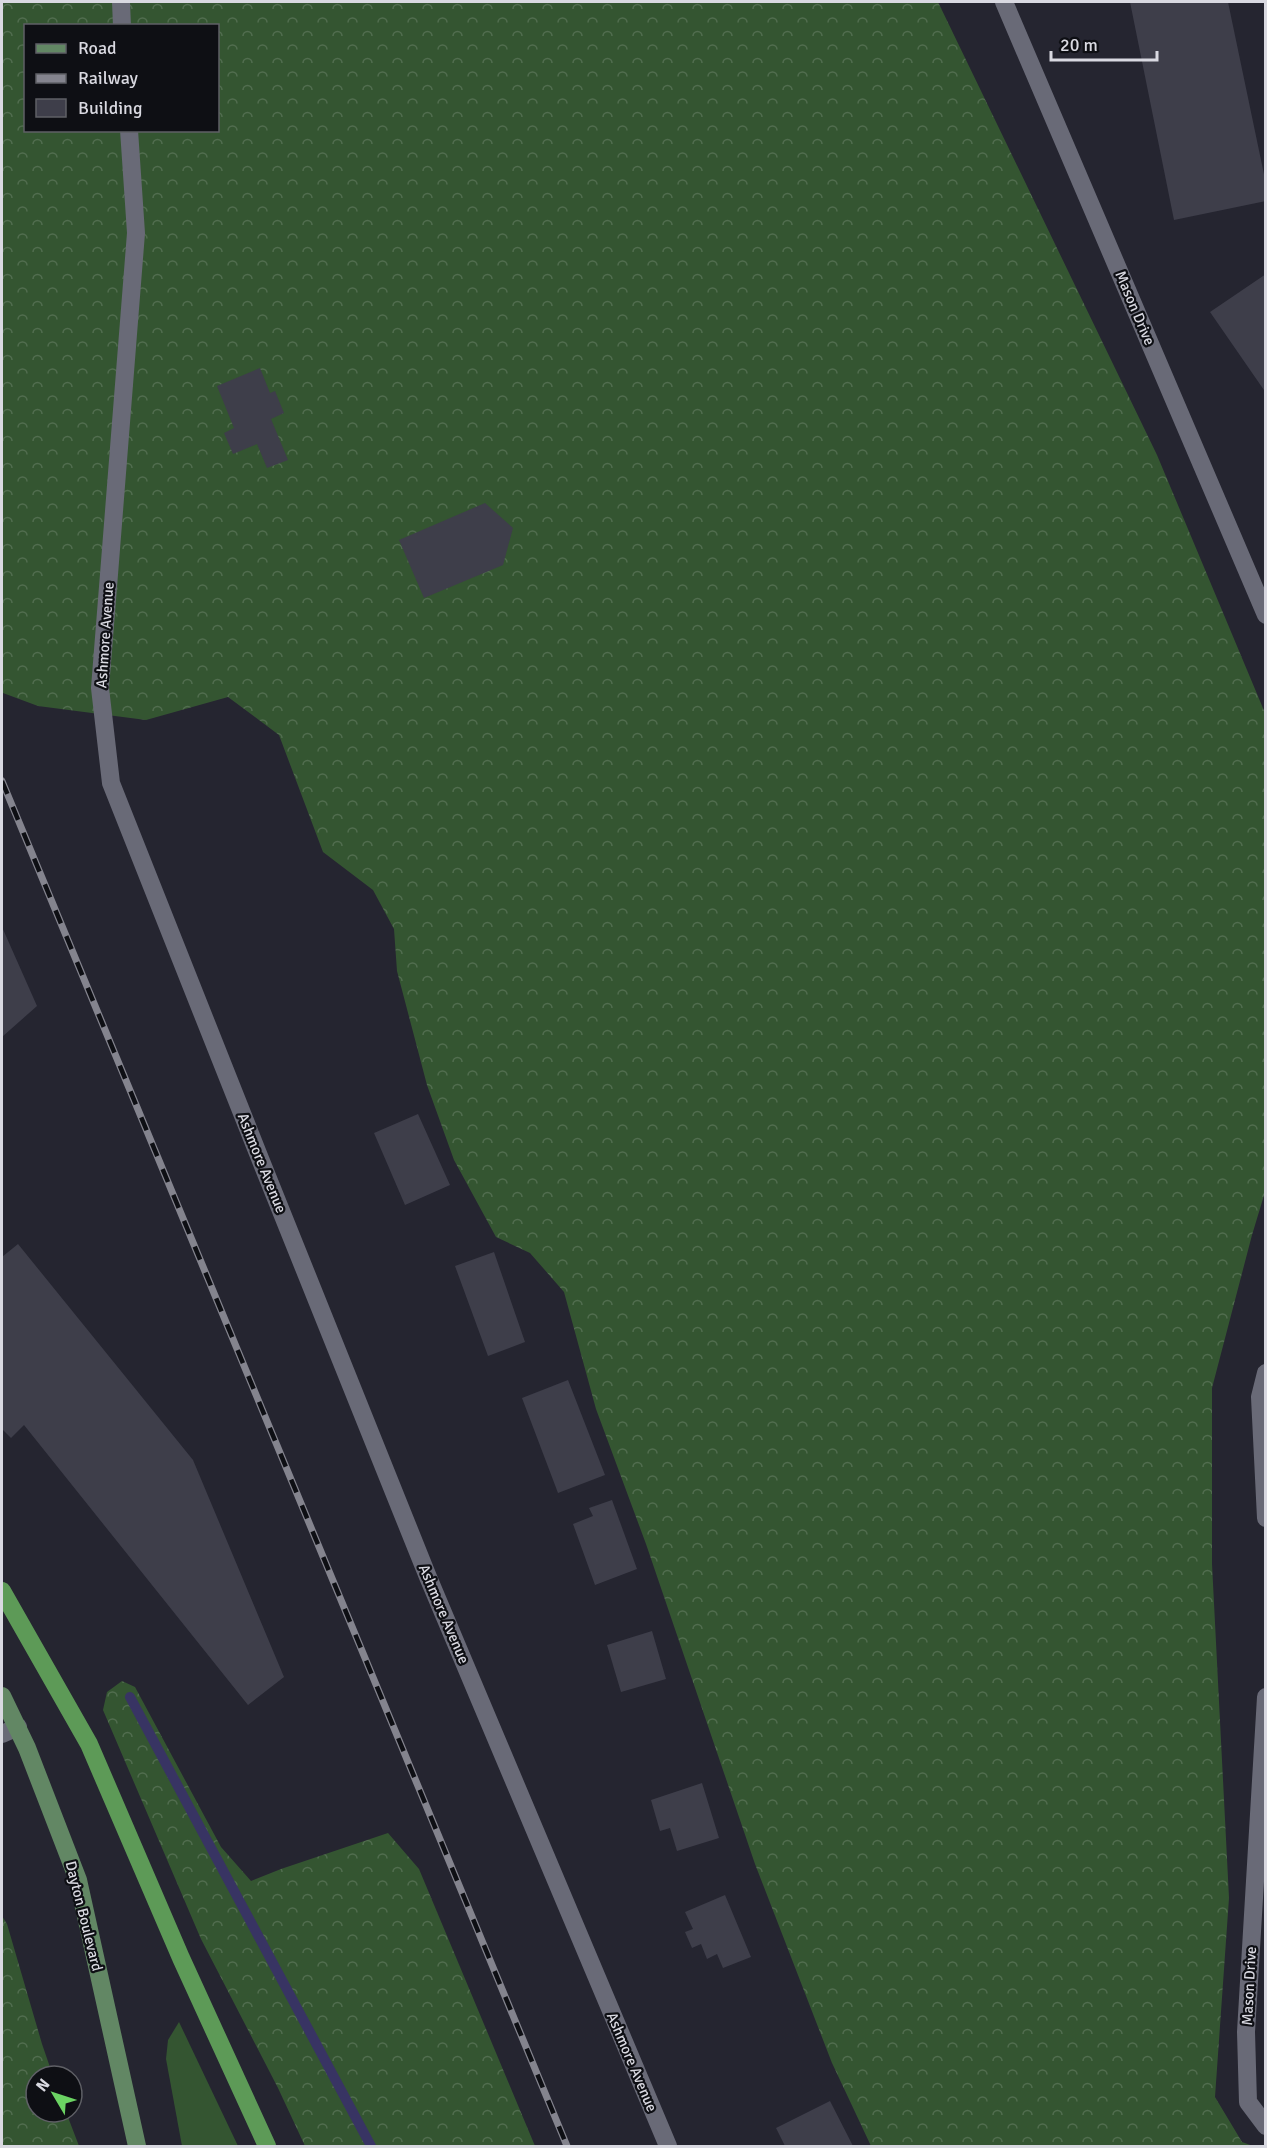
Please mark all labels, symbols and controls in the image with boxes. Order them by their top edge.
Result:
legend [24,24,219,132]
scale bar [1051,24,1158,62]
text: 20 m [1060,34,1098,56]
text: Road [78,37,117,59]
text: Railway [78,67,139,89]
text: Building [78,97,142,119]
street label: Mason Drive [1111,268,1159,348]
street label: Ashmore Avenue [92,581,118,689]
street label: Ashmore Avenue [234,1110,290,1216]
street label: Ashmore Avenue [415,1561,473,1667]
street label: Dayton Boulevard [62,1859,106,1973]
street label: Mason Drive [1238,1946,1260,2026]
street label: Ashmore Avenue [603,2009,661,2115]
north arrow [24,2064,84,2124]
text: N [32,2075,54,2096]

